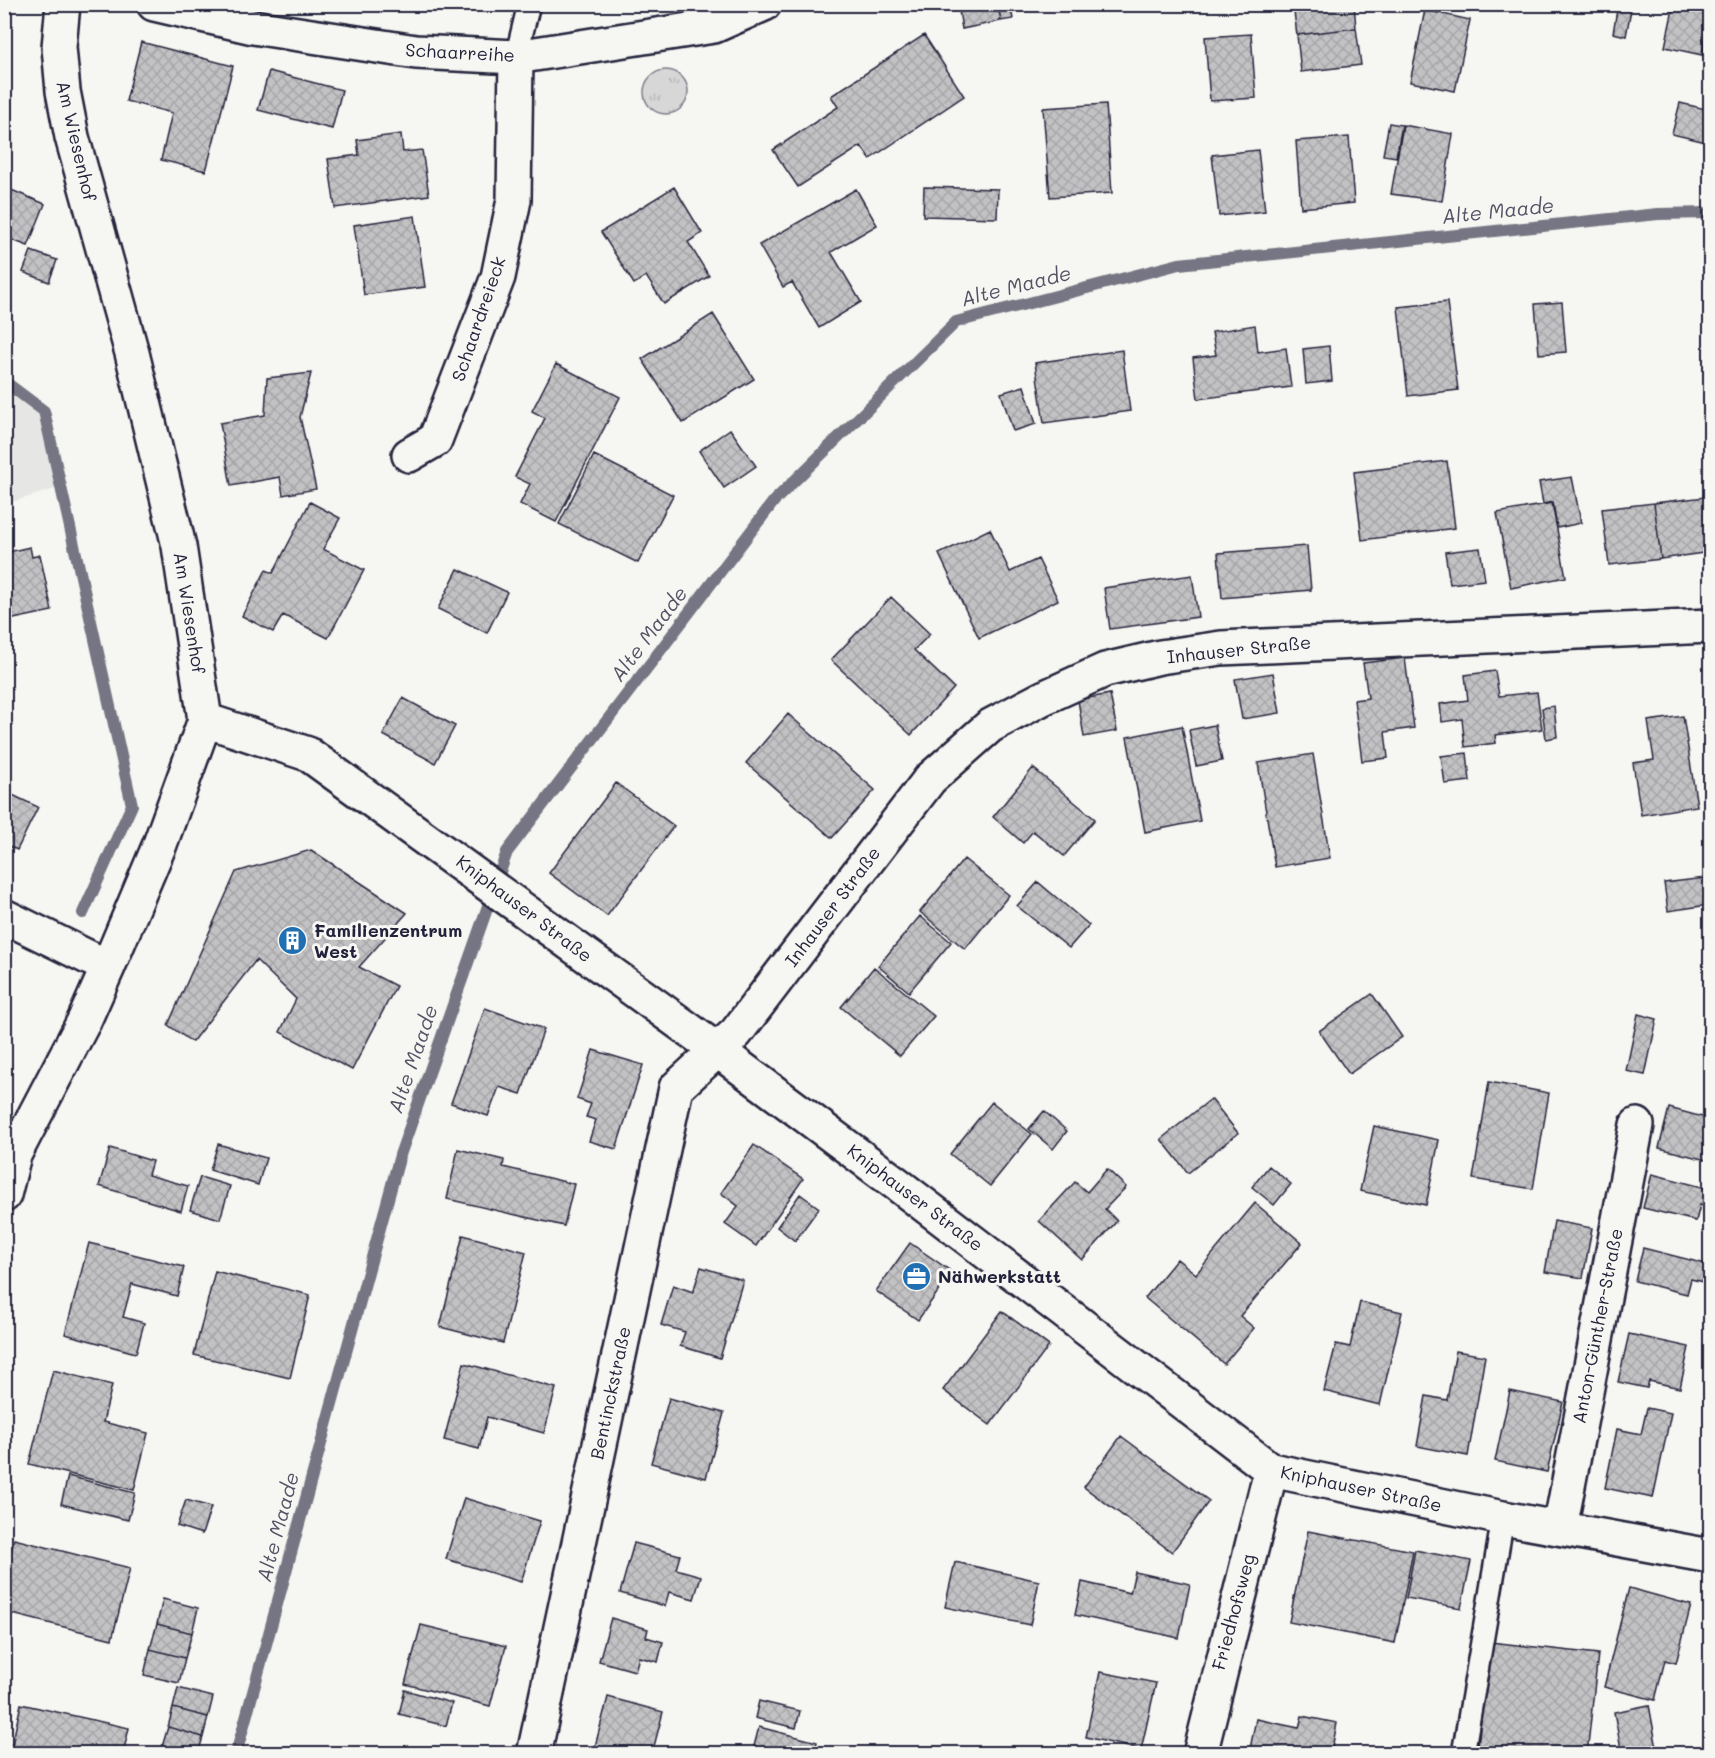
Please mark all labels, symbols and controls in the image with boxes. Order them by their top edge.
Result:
street label: Schaarreihe [405,37,515,67]
street label: Am Wiesenhof [51,78,103,204]
water label: Alte Maade [1441,191,1555,229]
street label: Schaardreieck [445,253,511,384]
water label: Alte Maade [958,259,1073,311]
street label: Am Wiesenhof [169,550,212,676]
water label: Alte Maade [604,581,692,686]
street label: Inhauser Straße [1166,630,1312,668]
street label: Inhauser Straße [779,841,885,971]
street label: Kniphauser Straße [452,849,597,967]
place label: Familienzentrum West [314,918,462,963]
building icon: Familienzentrum West [277,925,309,957]
water label: Alte Maade [381,1001,443,1116]
street label: Kniphauser Straße [843,1138,988,1256]
street label: Anton-Günther-Straße [1566,1226,1628,1426]
office icon: Nähwerkstatt [901,1261,933,1293]
place label: Nähwerkstatt [938,1264,1061,1288]
street label: Bentinckstraße [584,1324,636,1461]
street label: Kniphauser Straße [1278,1459,1444,1517]
water label: Alte Maade [250,1469,304,1584]
street label: Friedhofsweg [1206,1551,1260,1672]

